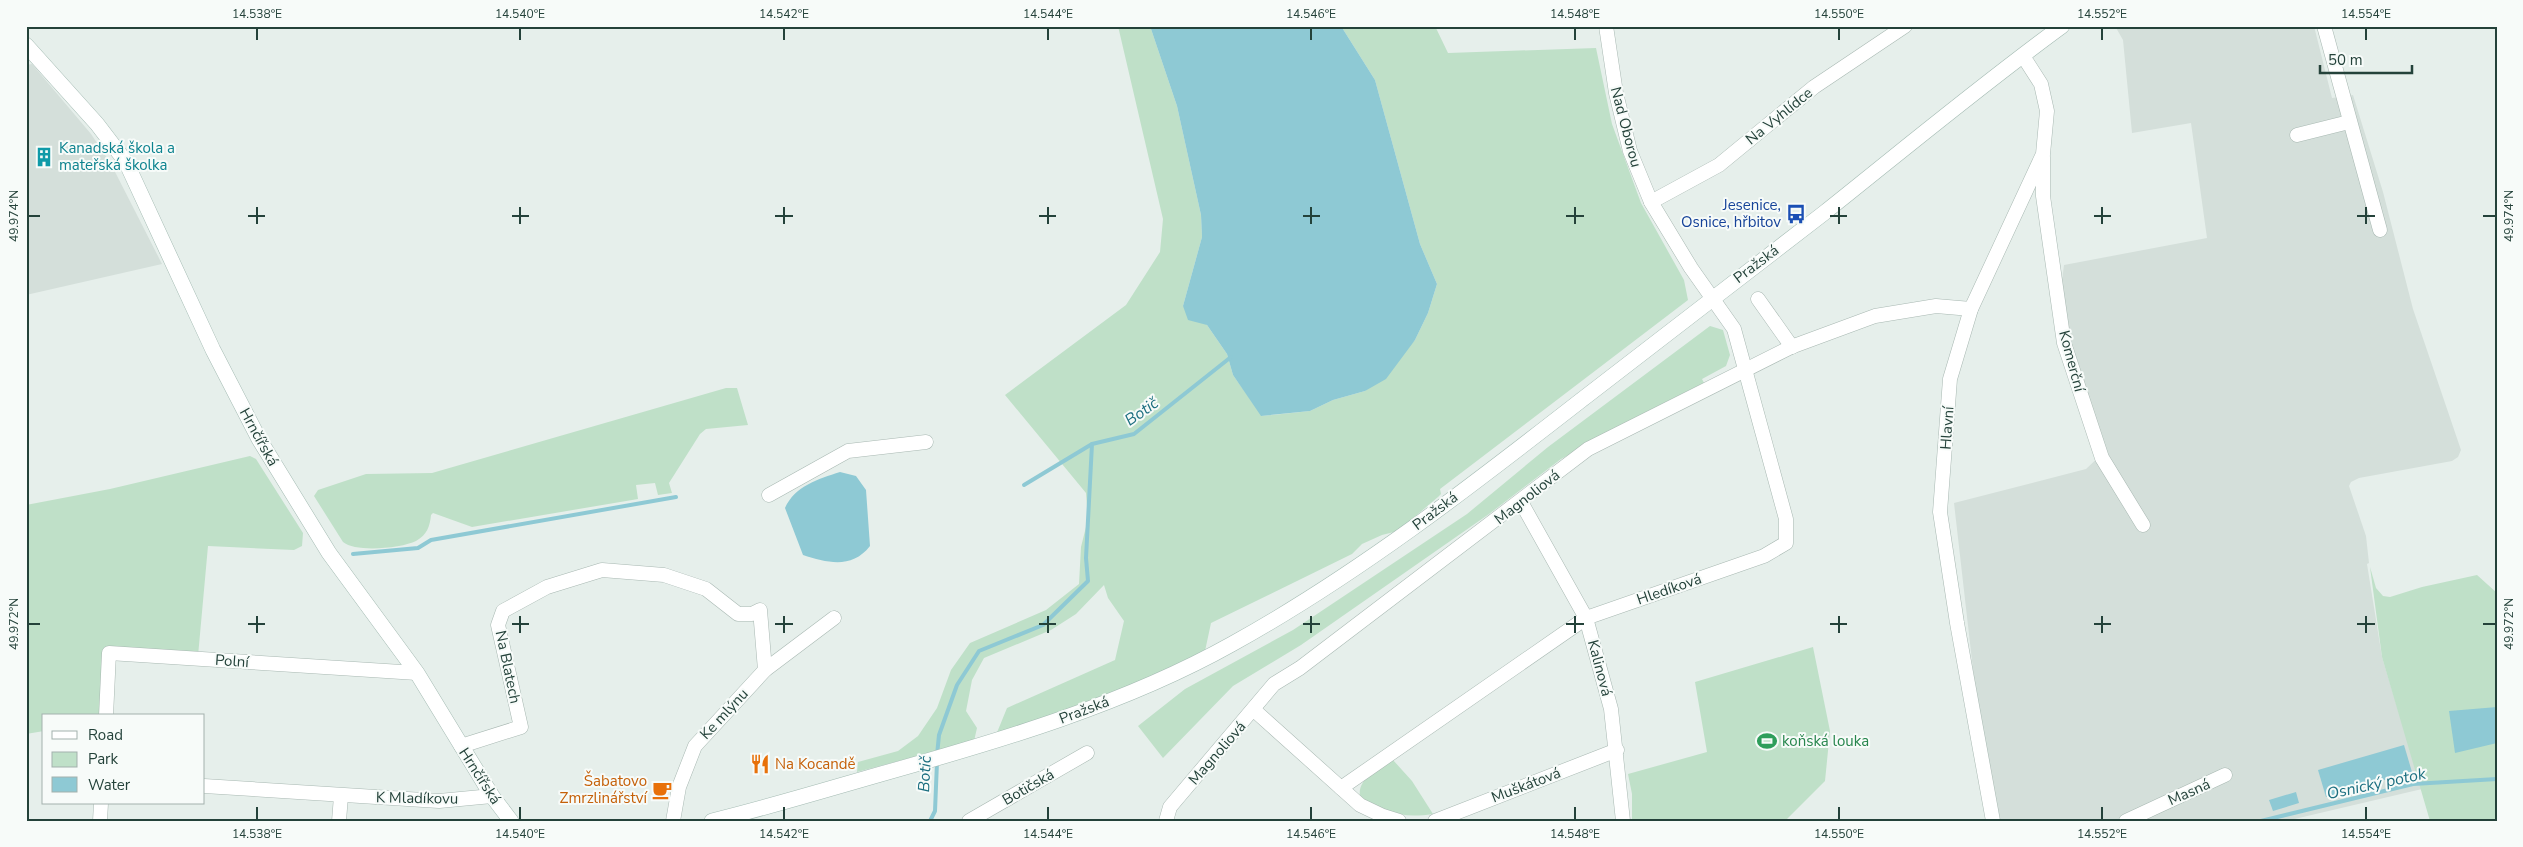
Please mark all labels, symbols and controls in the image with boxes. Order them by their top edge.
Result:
text: 14.538°E [232,6,282,22]
text: 14.540°E [495,6,545,22]
text: 14.542°E [759,6,809,22]
text: 14.544°E [1023,6,1073,22]
text: 14.546°E [1286,6,1336,22]
text: 14.548°E [1550,6,1600,22]
text: 14.550°E [1814,6,1864,22]
text: 14.552°E [2077,6,2127,22]
text: 14.554°E [2341,6,2391,22]
scale bar [2320,42,2413,74]
text: 50 m [2328,50,2363,70]
street label: Na Vyhlídce [1741,83,1817,149]
street label: Nad Oborou [1606,85,1646,169]
place label: Kanadská škola a mateřská školka [59,138,175,175]
building icon: Kanadská škola a mateřská školka [33,146,55,168]
text: 49.974°N [6,190,22,242]
text: 49.974°N [2501,190,2517,242]
place label: Jesenice, Osnice, hřbitov [1681,195,1781,232]
bus stop icon: Jesenice, Osnice, hřbitov [1785,203,1807,225]
street label: Pražská [1729,240,1783,288]
street label: Komerční [2054,328,2090,395]
water label: Botič [1120,392,1163,431]
street label: Hrnčířská [235,404,283,470]
street label: Hlavní [1936,404,1959,450]
street label: Magnoliová [1490,465,1564,529]
street label: Pražská [1408,487,1462,535]
street label: Hledíková [1634,569,1704,609]
text: 49.972°N [6,598,22,650]
text: 49.972°N [2501,598,2517,650]
street label: Na Blatech [491,629,525,705]
street label: Kalinová [1583,638,1617,698]
street label: Polní [214,650,251,672]
street label: Ke mlýnu [695,684,753,744]
street label: Pražská [1056,691,1112,729]
legend [42,714,205,804]
street label: Magnoliová [1184,717,1250,789]
text: Road [88,725,123,745]
sports icon: koňská louka [1756,730,1778,752]
place label: koňská louka [1782,731,1869,751]
street label: Hrnčířská [454,744,506,808]
text: Park [88,749,118,769]
restaurant icon: Na Kocandě [749,753,771,775]
place label: Na Kocandě [775,754,856,774]
water label: Botič [913,755,937,793]
street label: Muškátová [1488,763,1564,807]
water label: Osnický potok [2325,763,2429,805]
street label: Botičská [998,764,1058,810]
place label: Šabatovo Zmrzlinářství [560,770,649,808]
street label: Masná [2165,774,2213,810]
text: Water [88,775,131,795]
cafe icon: Šabatovo Zmrzlinářství [651,779,673,801]
street label: K Mladíkovu [376,787,458,809]
text: 14.538°E [232,826,282,842]
text: 14.540°E [495,826,545,842]
text: 14.542°E [759,826,809,842]
text: 14.544°E [1023,826,1073,842]
text: 14.546°E [1286,826,1336,842]
text: 14.548°E [1550,826,1600,842]
text: 14.550°E [1814,826,1864,842]
text: 14.552°E [2077,826,2127,842]
text: 14.554°E [2341,826,2391,842]

